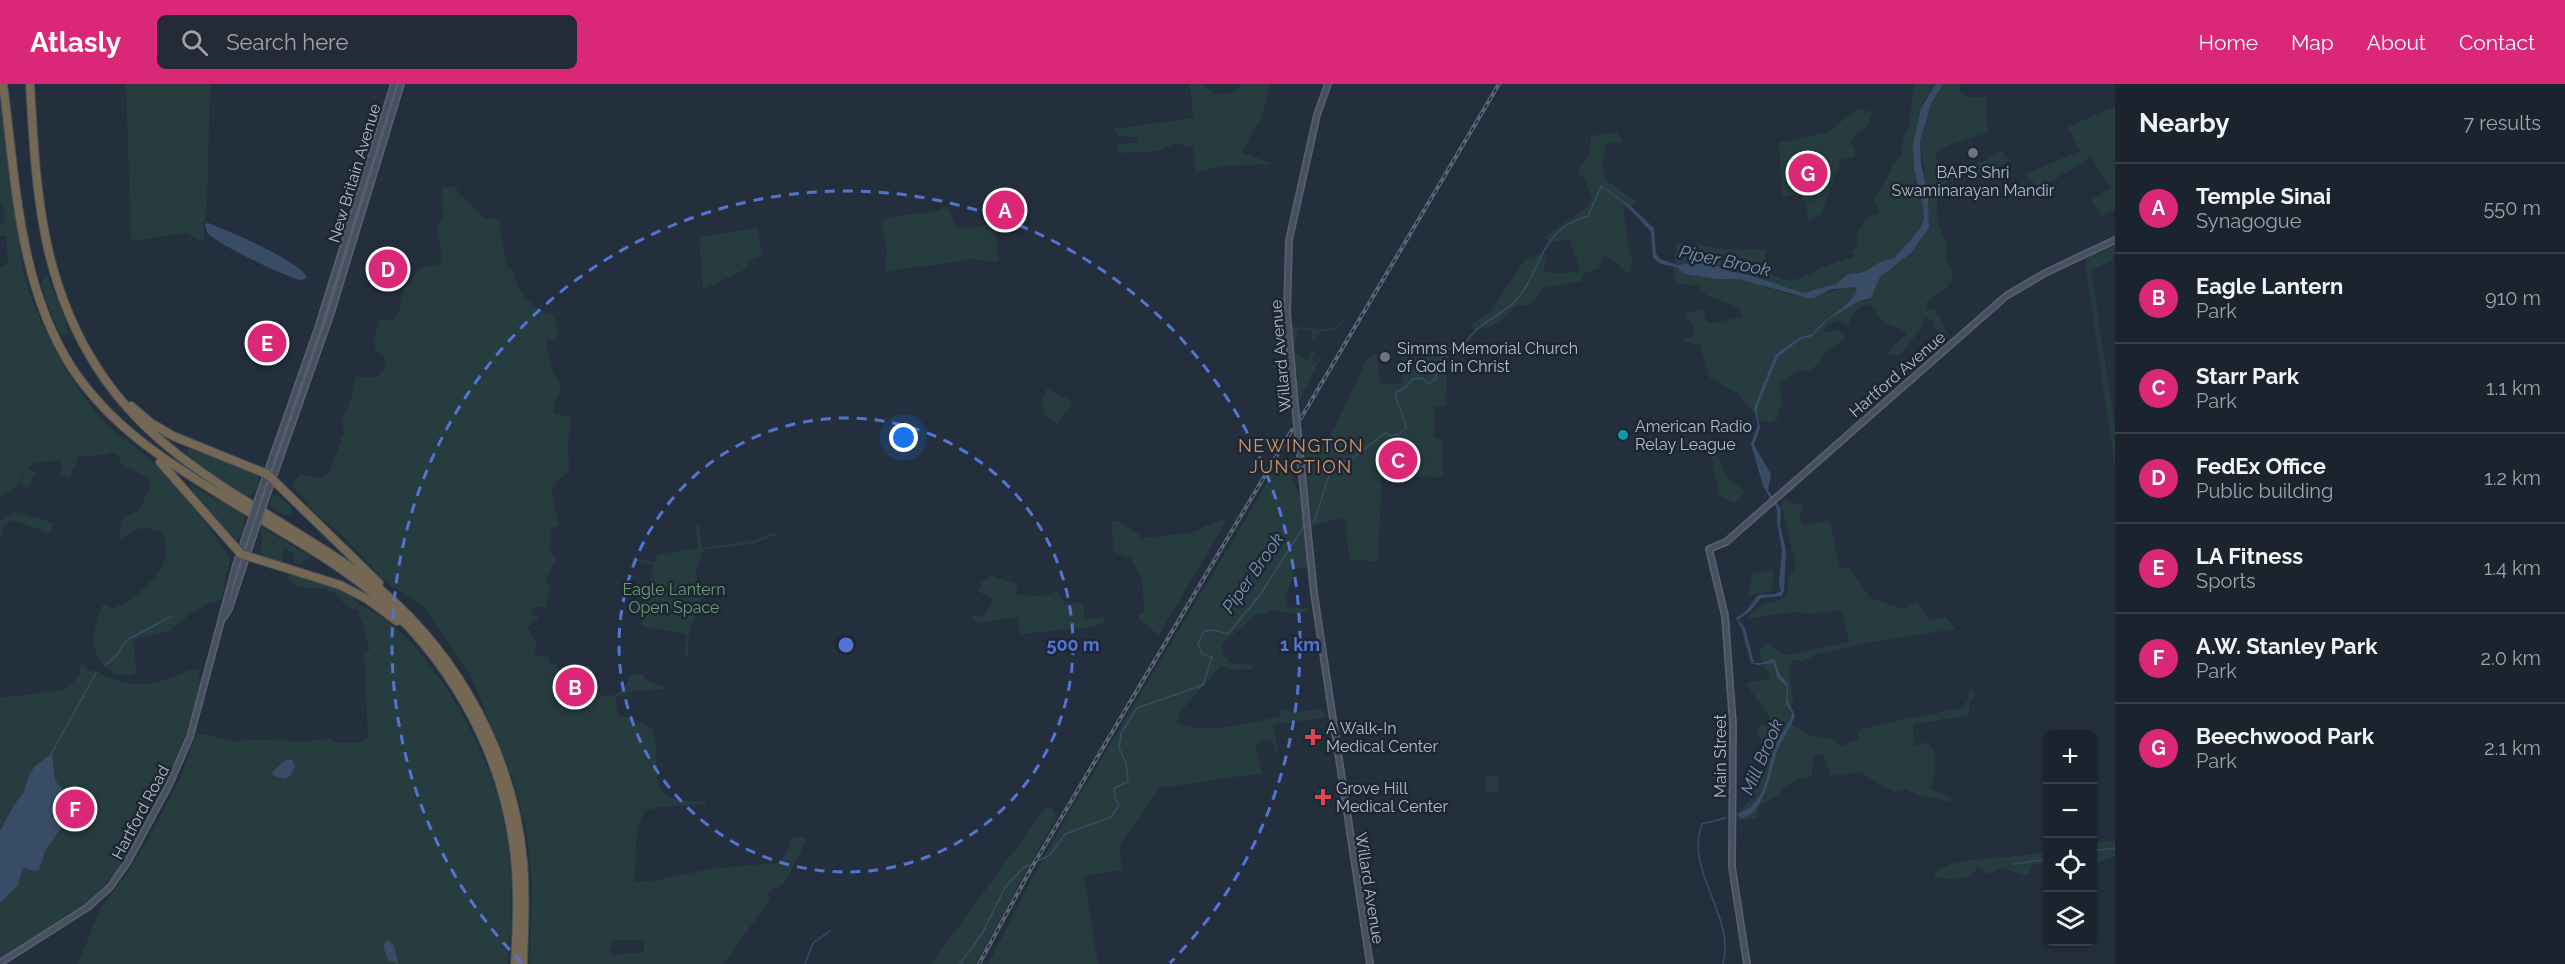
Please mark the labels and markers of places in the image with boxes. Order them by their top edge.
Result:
marker: BAPS Shri Swaminarayan Mandir [1966,146,1980,160]
pin: G [1788,150,1828,196]
place label: BAPS Shri Swaminarayan Mandir [1892,163,2055,200]
pin: A [986,188,1024,232]
pin: D [368,246,408,291]
pin: E [248,320,286,366]
place label: Simms Memorial Church of God in Christ [1397,339,1578,376]
marker: Simms Memorial Church of God in Christ [1378,350,1392,364]
place label: American Radio Relay League [1635,417,1752,454]
marker: American Radio Relay League [1616,428,1630,442]
pin: C [1378,438,1418,482]
centre of rings [836,635,856,655]
pin: B [556,664,594,710]
place label: A Walk-In Medical Center [1326,719,1438,756]
marker: A Walk-In Medical Center [1304,728,1322,746]
place label: Grove Hill Medical Center [1336,779,1448,816]
pin: F [56,786,94,832]
marker: Grove Hill Medical Center [1314,788,1332,806]

